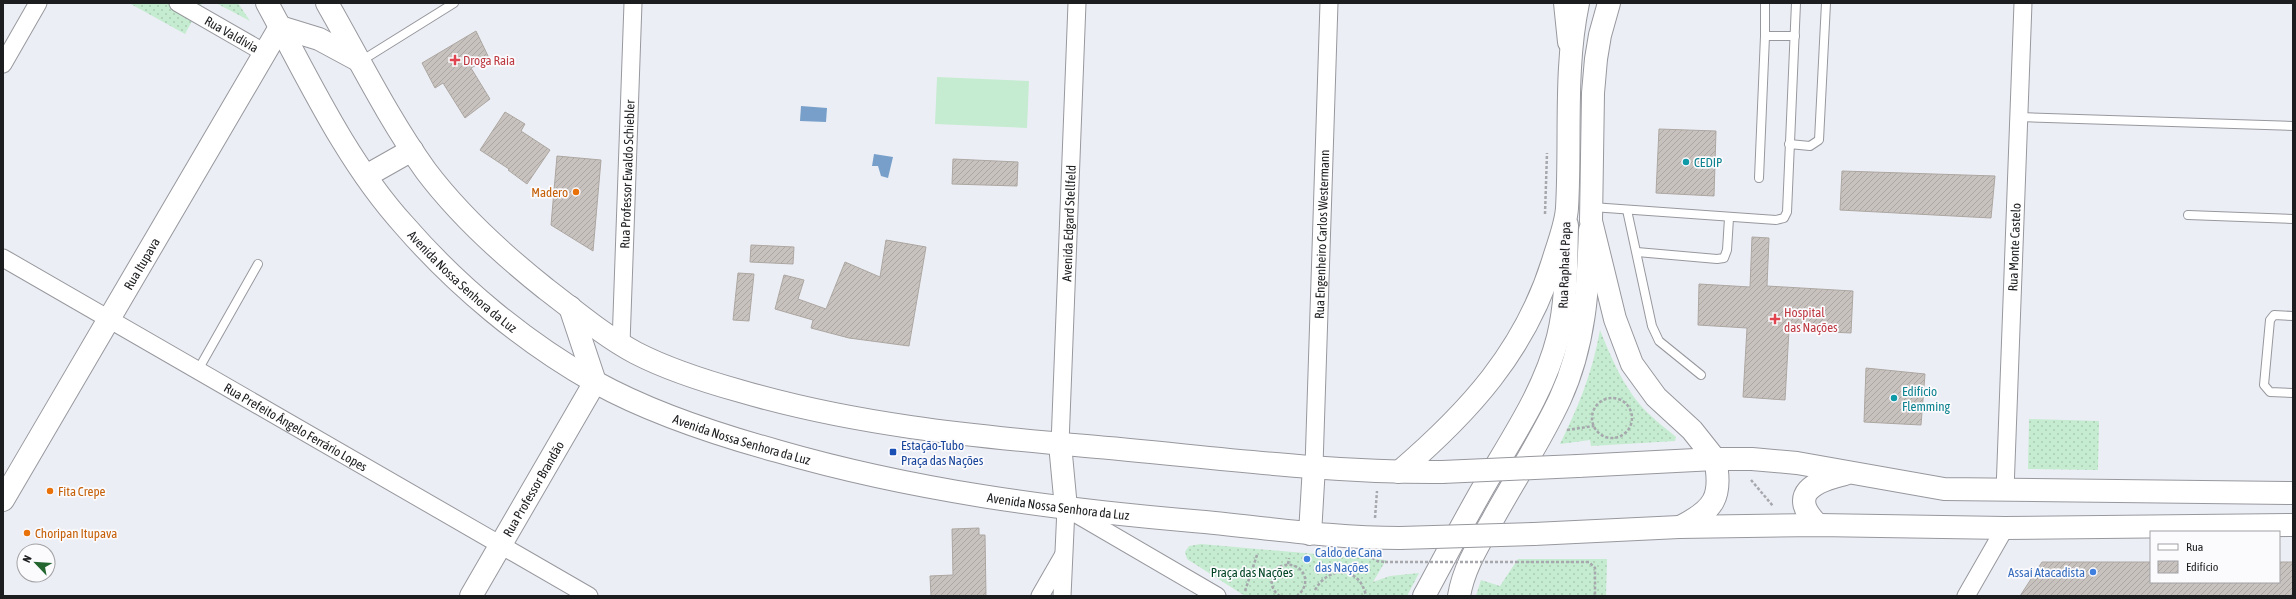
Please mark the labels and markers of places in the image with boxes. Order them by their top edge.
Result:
place label: Droga Raia [463,53,515,68]
marker: Droga Raia [450,55,460,65]
place label: CEDIP [1694,155,1722,170]
marker: CEDIP [1681,157,1691,167]
place label: Madero [531,185,568,200]
marker: Madero [571,187,581,197]
place label: Hospital das Nações [1784,305,1838,335]
marker: Hospital das Nações [1769,313,1781,325]
place label: Edifício Flemming [1902,384,1950,414]
marker: Edifício Flemming [1889,393,1899,403]
place label: Estação-Tubo Praça das Nações [901,438,984,468]
marker: Estação-Tubo Praça das Nações [888,447,898,457]
place label: Fita Crepe [58,484,106,499]
marker: Fita Crepe [45,486,55,496]
place label: Choripan Itupava [35,526,117,541]
marker: Choripan Itupava [22,528,32,538]
place label: Caldo de Cana das Nações [1315,545,1382,575]
marker: Caldo de Cana das Nações [1302,554,1312,564]
place label: Assaí Atacadista [2008,565,2085,580]
marker: Assaí Atacadista [2088,567,2098,577]

